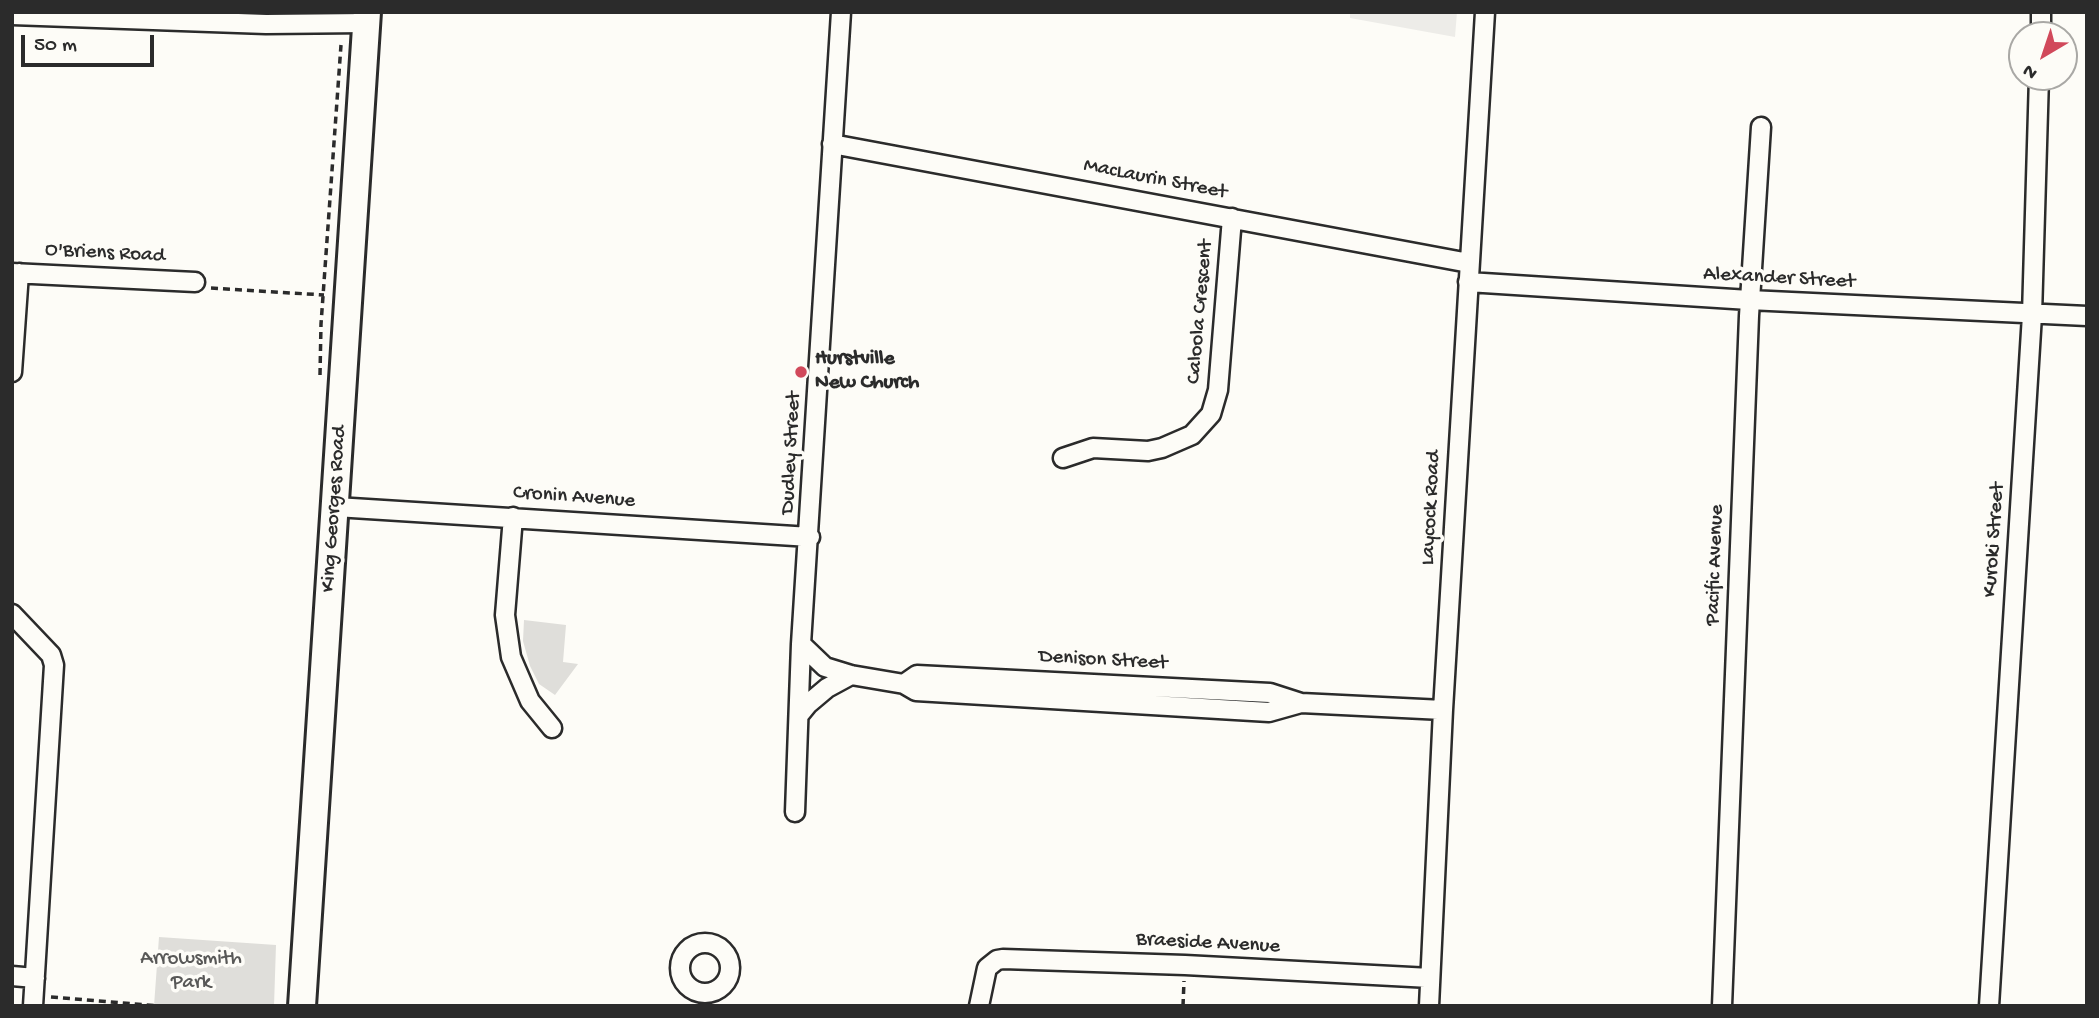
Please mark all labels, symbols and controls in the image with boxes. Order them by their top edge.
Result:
scale bar [24,21,158,65]
north arrow [2008,21,2078,91]
text: 50 m [34,34,77,59]
text: N [2019,58,2043,84]
street label: MacLaurin Street [1081,154,1229,206]
street label: O'Briens Road [44,238,166,270]
street label: Caloola Crescent [1182,239,1220,385]
street label: Alexander Street [1702,262,1856,296]
place label: Hurstville New Church [815,347,919,397]
marker: Hurstville New Church [793,364,809,380]
street label: Dudley Street [776,391,808,515]
street label: King Georges Road [317,425,353,593]
street label: Laycock Road [1416,450,1448,566]
street label: Cronin Avenue [512,481,636,515]
street label: Kuroki Street [1978,482,2012,598]
street label: Pacific Avenue [1701,504,1731,626]
street label: Denison Street [1038,645,1168,677]
street label: Braeside Avenue [1135,928,1281,960]
park label: Arrowsmith Park [140,947,242,997]

